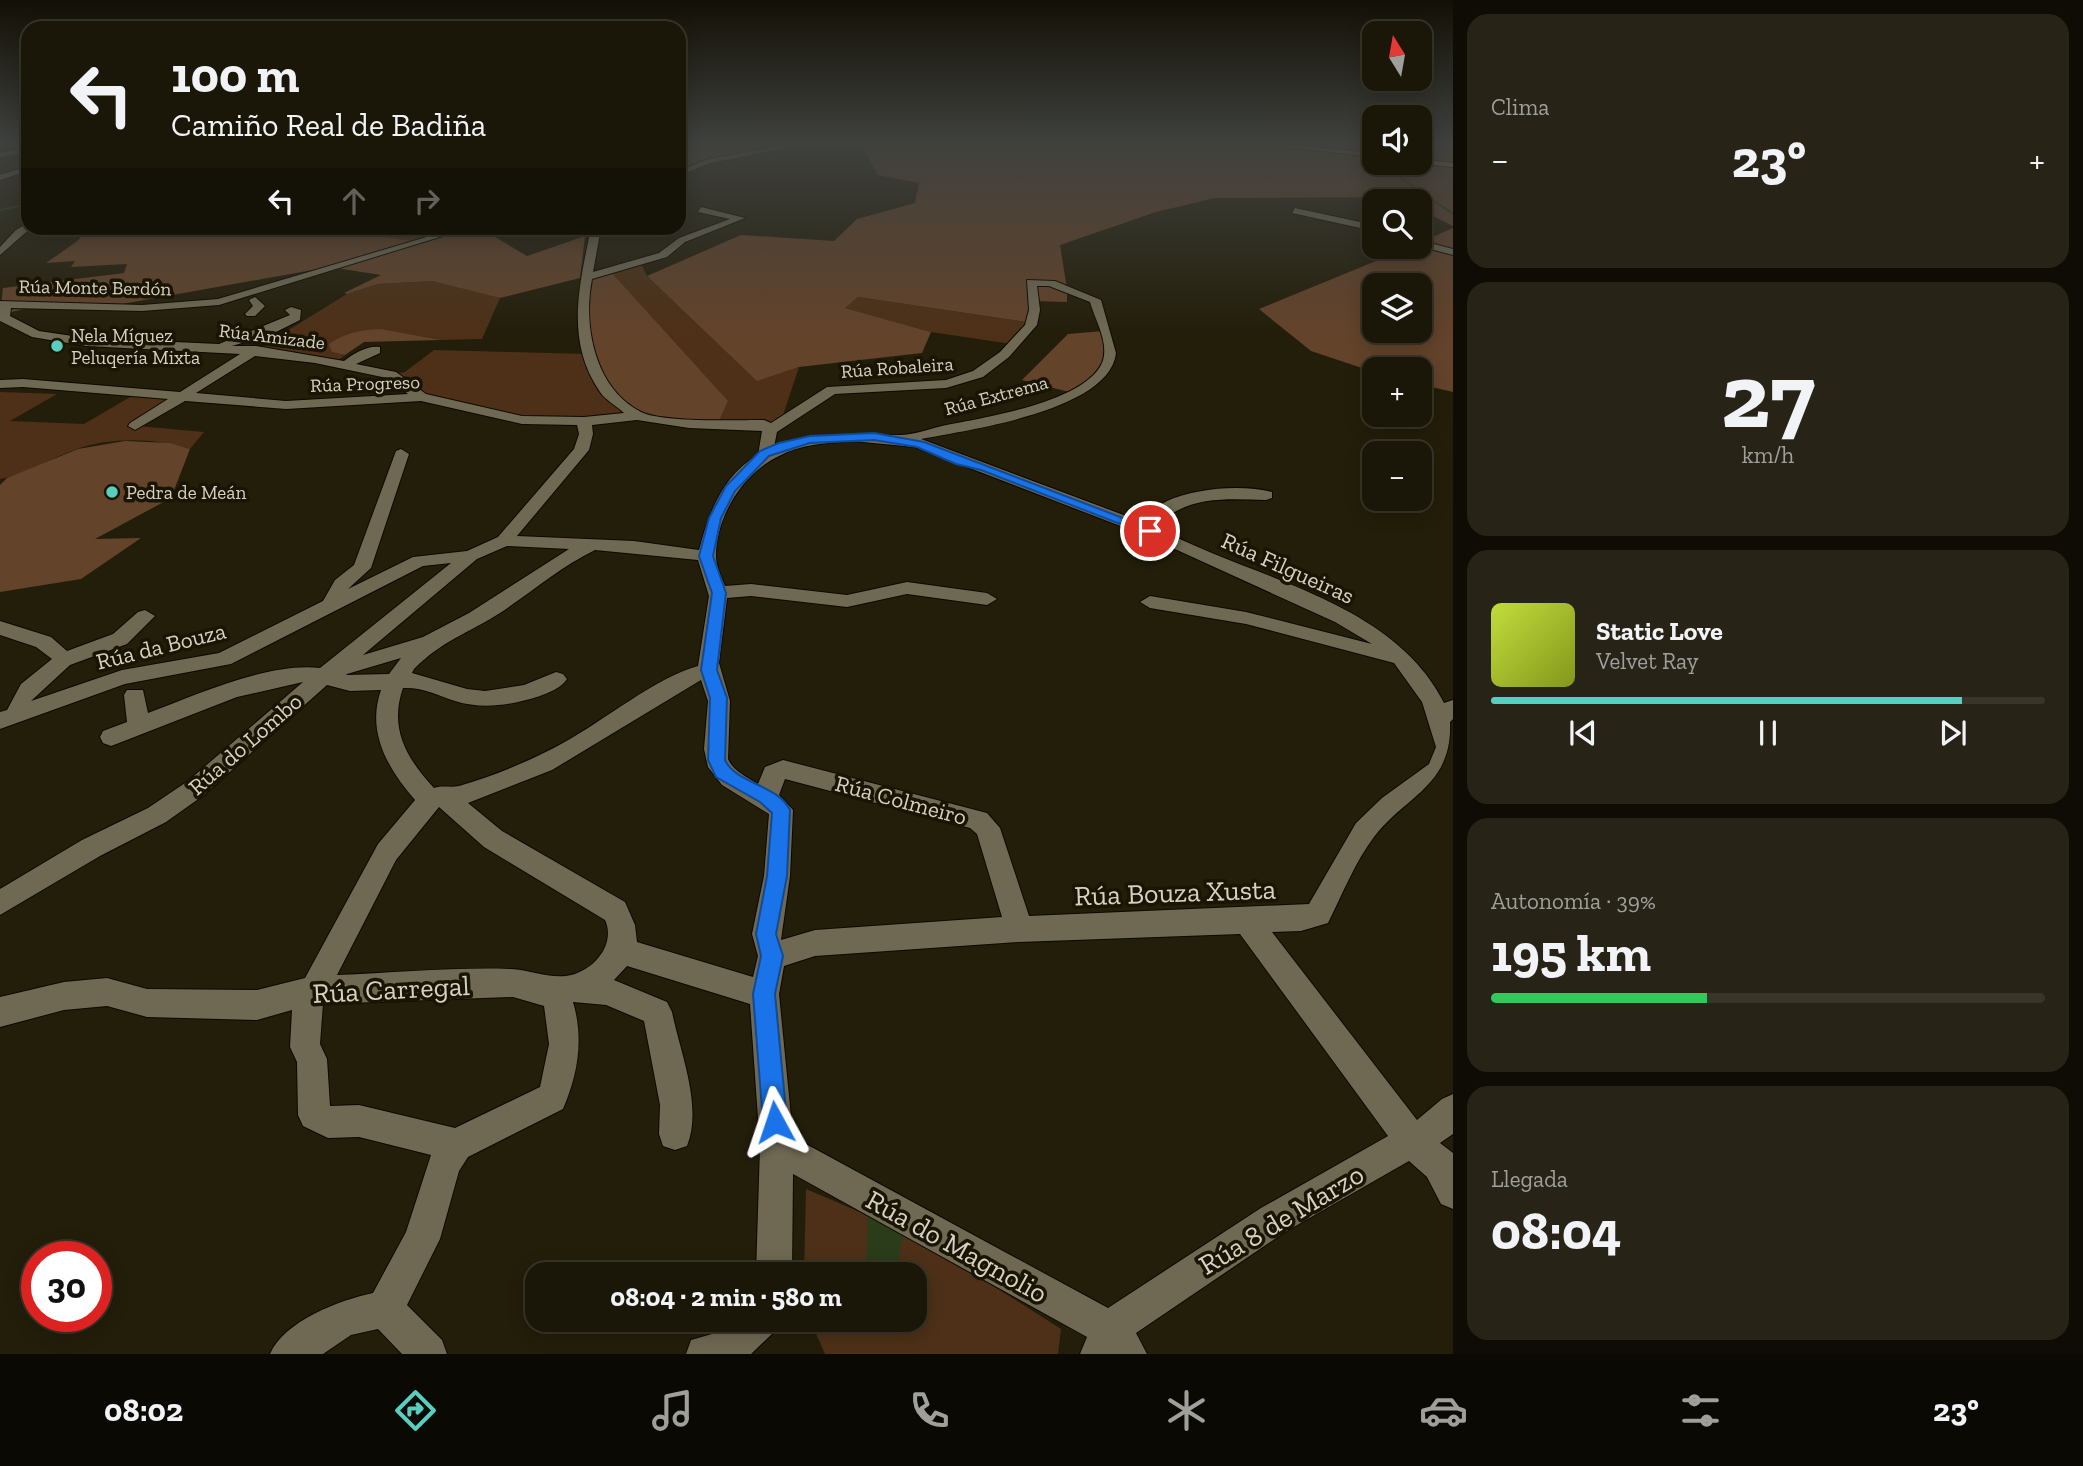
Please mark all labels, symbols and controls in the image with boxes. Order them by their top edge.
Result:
north arrow [1362,21,1432,91]
map controls [1362,21,1432,511]
text: 100 m [171,46,299,105]
icon: left [56,49,147,140]
text: Clima [1491,93,1549,121]
button: sound [1362,105,1432,175]
text: Camiño Real de Badiña [171,106,486,144]
text: 23° [1732,128,1806,190]
text: − [1491,137,1509,183]
text: + [2029,137,2045,183]
icon: left [262,182,300,220]
icon: ahead [335,182,373,220]
icon: right [408,182,446,220]
button: search [1362,189,1432,259]
button: layers [1362,273,1432,343]
street label: Rúa Monte Berdón [19,275,172,300]
street label: Rúa Amizade [218,319,326,354]
place label: Nela Míguez Peluqería Mixta [71,324,200,369]
marker: Nela Míguez Peluqería Mixta [49,338,65,354]
text: 27 [1721,341,1815,450]
street label: Rúa Robaleira [840,352,954,383]
button: + [1362,357,1432,427]
street label: Rúa Progreso [310,370,421,397]
street label: Rúa Extrema [942,371,1050,420]
button: − [1362,441,1432,511]
text: km/h [1742,441,1794,469]
place label: Pedra de Meán [126,481,246,504]
marker: Pedra de Meán [104,484,120,500]
pin [1120,501,1180,561]
icon: arrive [1131,512,1169,550]
street label: Rúa Filgueiras [1217,526,1359,610]
text: Static Love [1596,615,1723,647]
street label: Rúa da Bouza [93,616,229,676]
text: Velvet Ray [1596,647,1698,675]
street label: Rúa do Lombo [182,687,308,801]
icon: previous [1564,714,1602,752]
icon: pause [1749,714,1787,752]
icon: next [1934,714,1972,752]
street label: Rúa Colmeiro [832,769,970,831]
street label: Rúa Bouza Xusta [1074,872,1277,913]
text: Autonomía · 39% [1491,887,1656,915]
text: 195 km [1491,922,1651,984]
street label: Rúa Carregal [312,969,471,1010]
position arrow [738,1085,812,1159]
street label: Rúa 8 de Marzo [1193,1157,1370,1282]
text: Llegada [1491,1165,1568,1193]
street label: Rúa do Magnolio [860,1183,1053,1310]
text: 08:04 [1491,1200,1621,1262]
speed limit sign: 30 [21,1241,112,1332]
text: 08:04 · 2 min · 580 m [610,1281,842,1313]
icon: directions [391,1386,440,1435]
icon: music [648,1386,697,1435]
icon: phone [905,1386,954,1435]
icon: climate [1162,1386,1211,1435]
icon: car [1419,1386,1468,1435]
icon: filters [1676,1386,1725,1435]
text: 08:02 [104,1391,183,1429]
text: 23° [1933,1391,1979,1429]

